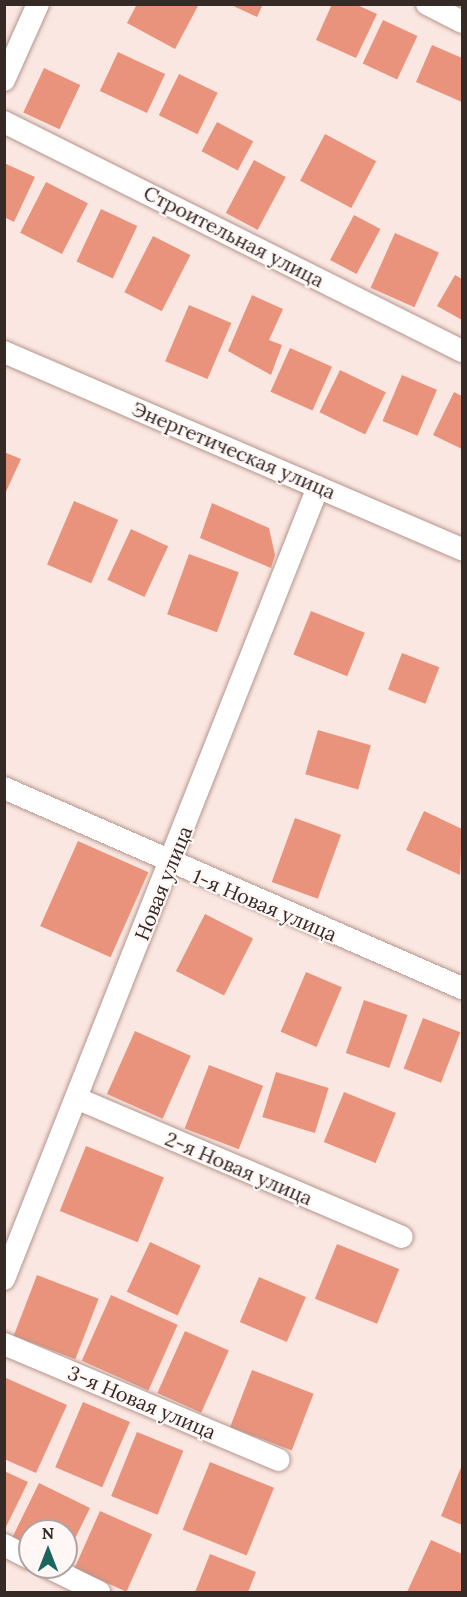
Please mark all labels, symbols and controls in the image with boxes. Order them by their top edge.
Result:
street label: Строительная улица [140,180,328,292]
street label: Энергетическая улица [129,396,339,504]
street label: Новая улица [129,822,197,944]
street label: 1-я Новая улица [189,864,341,946]
street label: 2-я Новая улица [162,1126,316,1210]
street label: 3-я Новая улица [64,1360,220,1444]
north arrow [18,1519,78,1579]
text: N [42,1523,54,1543]

